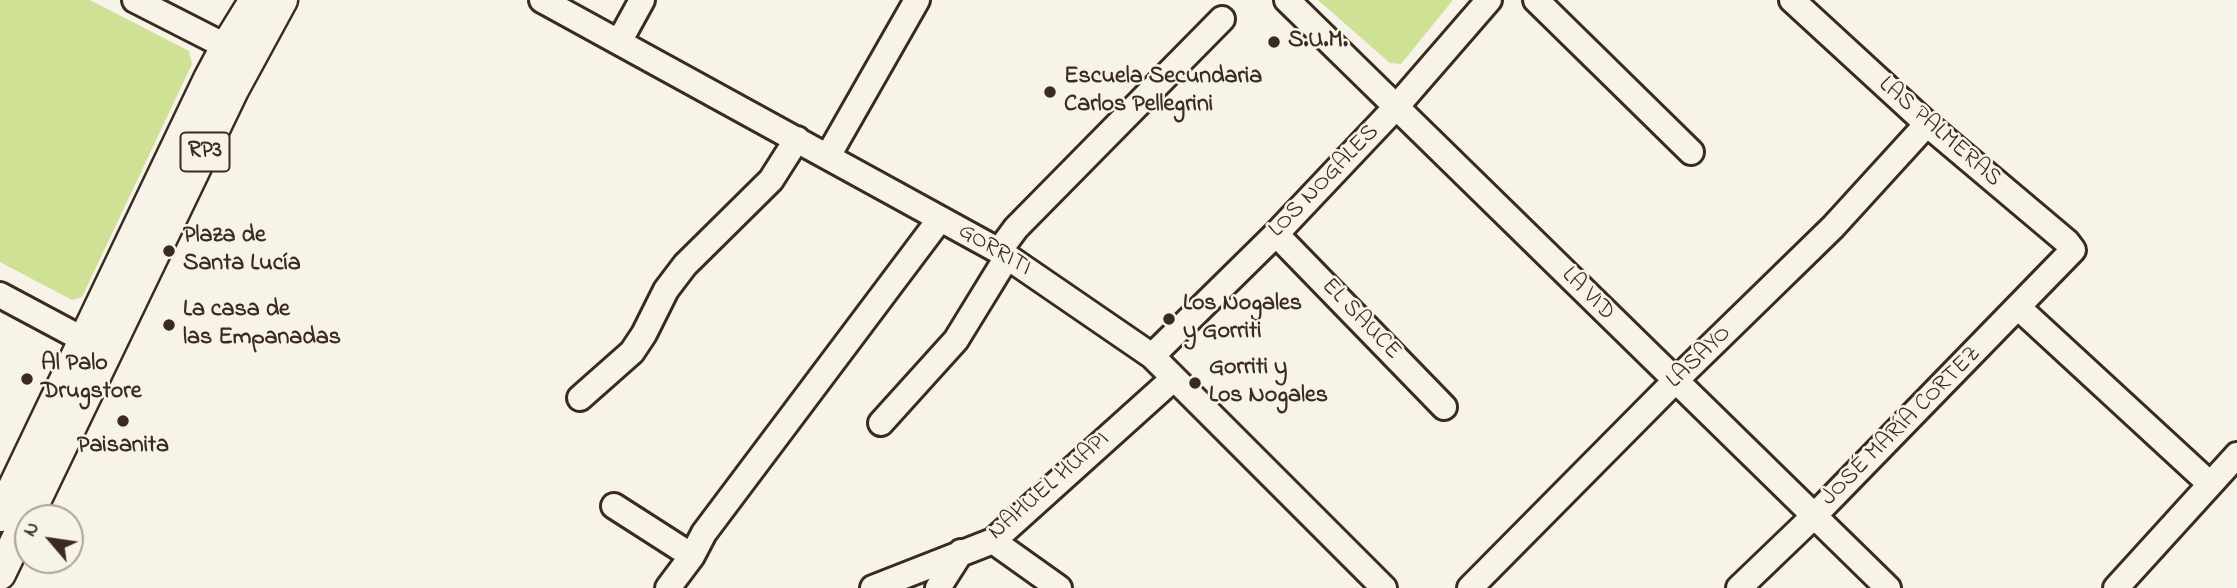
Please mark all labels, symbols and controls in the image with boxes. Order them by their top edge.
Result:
place label: S.U.M. [1288,28,1348,56]
marker: S.U.M. [1266,34,1282,50]
place label: Escuela Secundaria Carlos Pellegrini [1064,64,1262,120]
street label: LAS PALMERAS [1872,72,2006,194]
marker: Escuela Secundaria Carlos Pellegrini [1042,84,1058,100]
street label: LOS NOGALES [1264,119,1386,245]
road number: RP3 [180,132,230,172]
street label: GORRITI [952,218,1036,284]
place label: Plaza de Santa Lucía [183,223,301,279]
marker: Plaza de Santa Lucía [161,243,177,259]
street label: LA VID [1554,262,1620,328]
street label: EL SAUCE [1314,273,1406,367]
place label: Los Nogales y Gorriti [1183,291,1302,347]
place label: La casa de las Empanadas [183,297,341,353]
marker: Los Nogales y Gorriti [1161,311,1177,327]
marker: La casa de las Empanadas [161,317,177,333]
street label: LASAYO [1662,320,1738,396]
street label: JOSÉ MARÍA CORTEZ [1816,341,1988,513]
place label: Al Palo Drugstore [41,351,141,407]
place label: Gorriti y Los Nogales [1209,355,1328,411]
marker: Al Palo Drugstore [19,371,35,387]
marker: Gorriti y Los Nogales [1187,375,1203,391]
marker: Paisanita [115,413,131,429]
street label: NAHUEL HUAPI [983,426,1117,548]
place label: Paisanita [77,433,169,461]
north arrow [14,504,84,574]
text: N [17,517,47,542]

